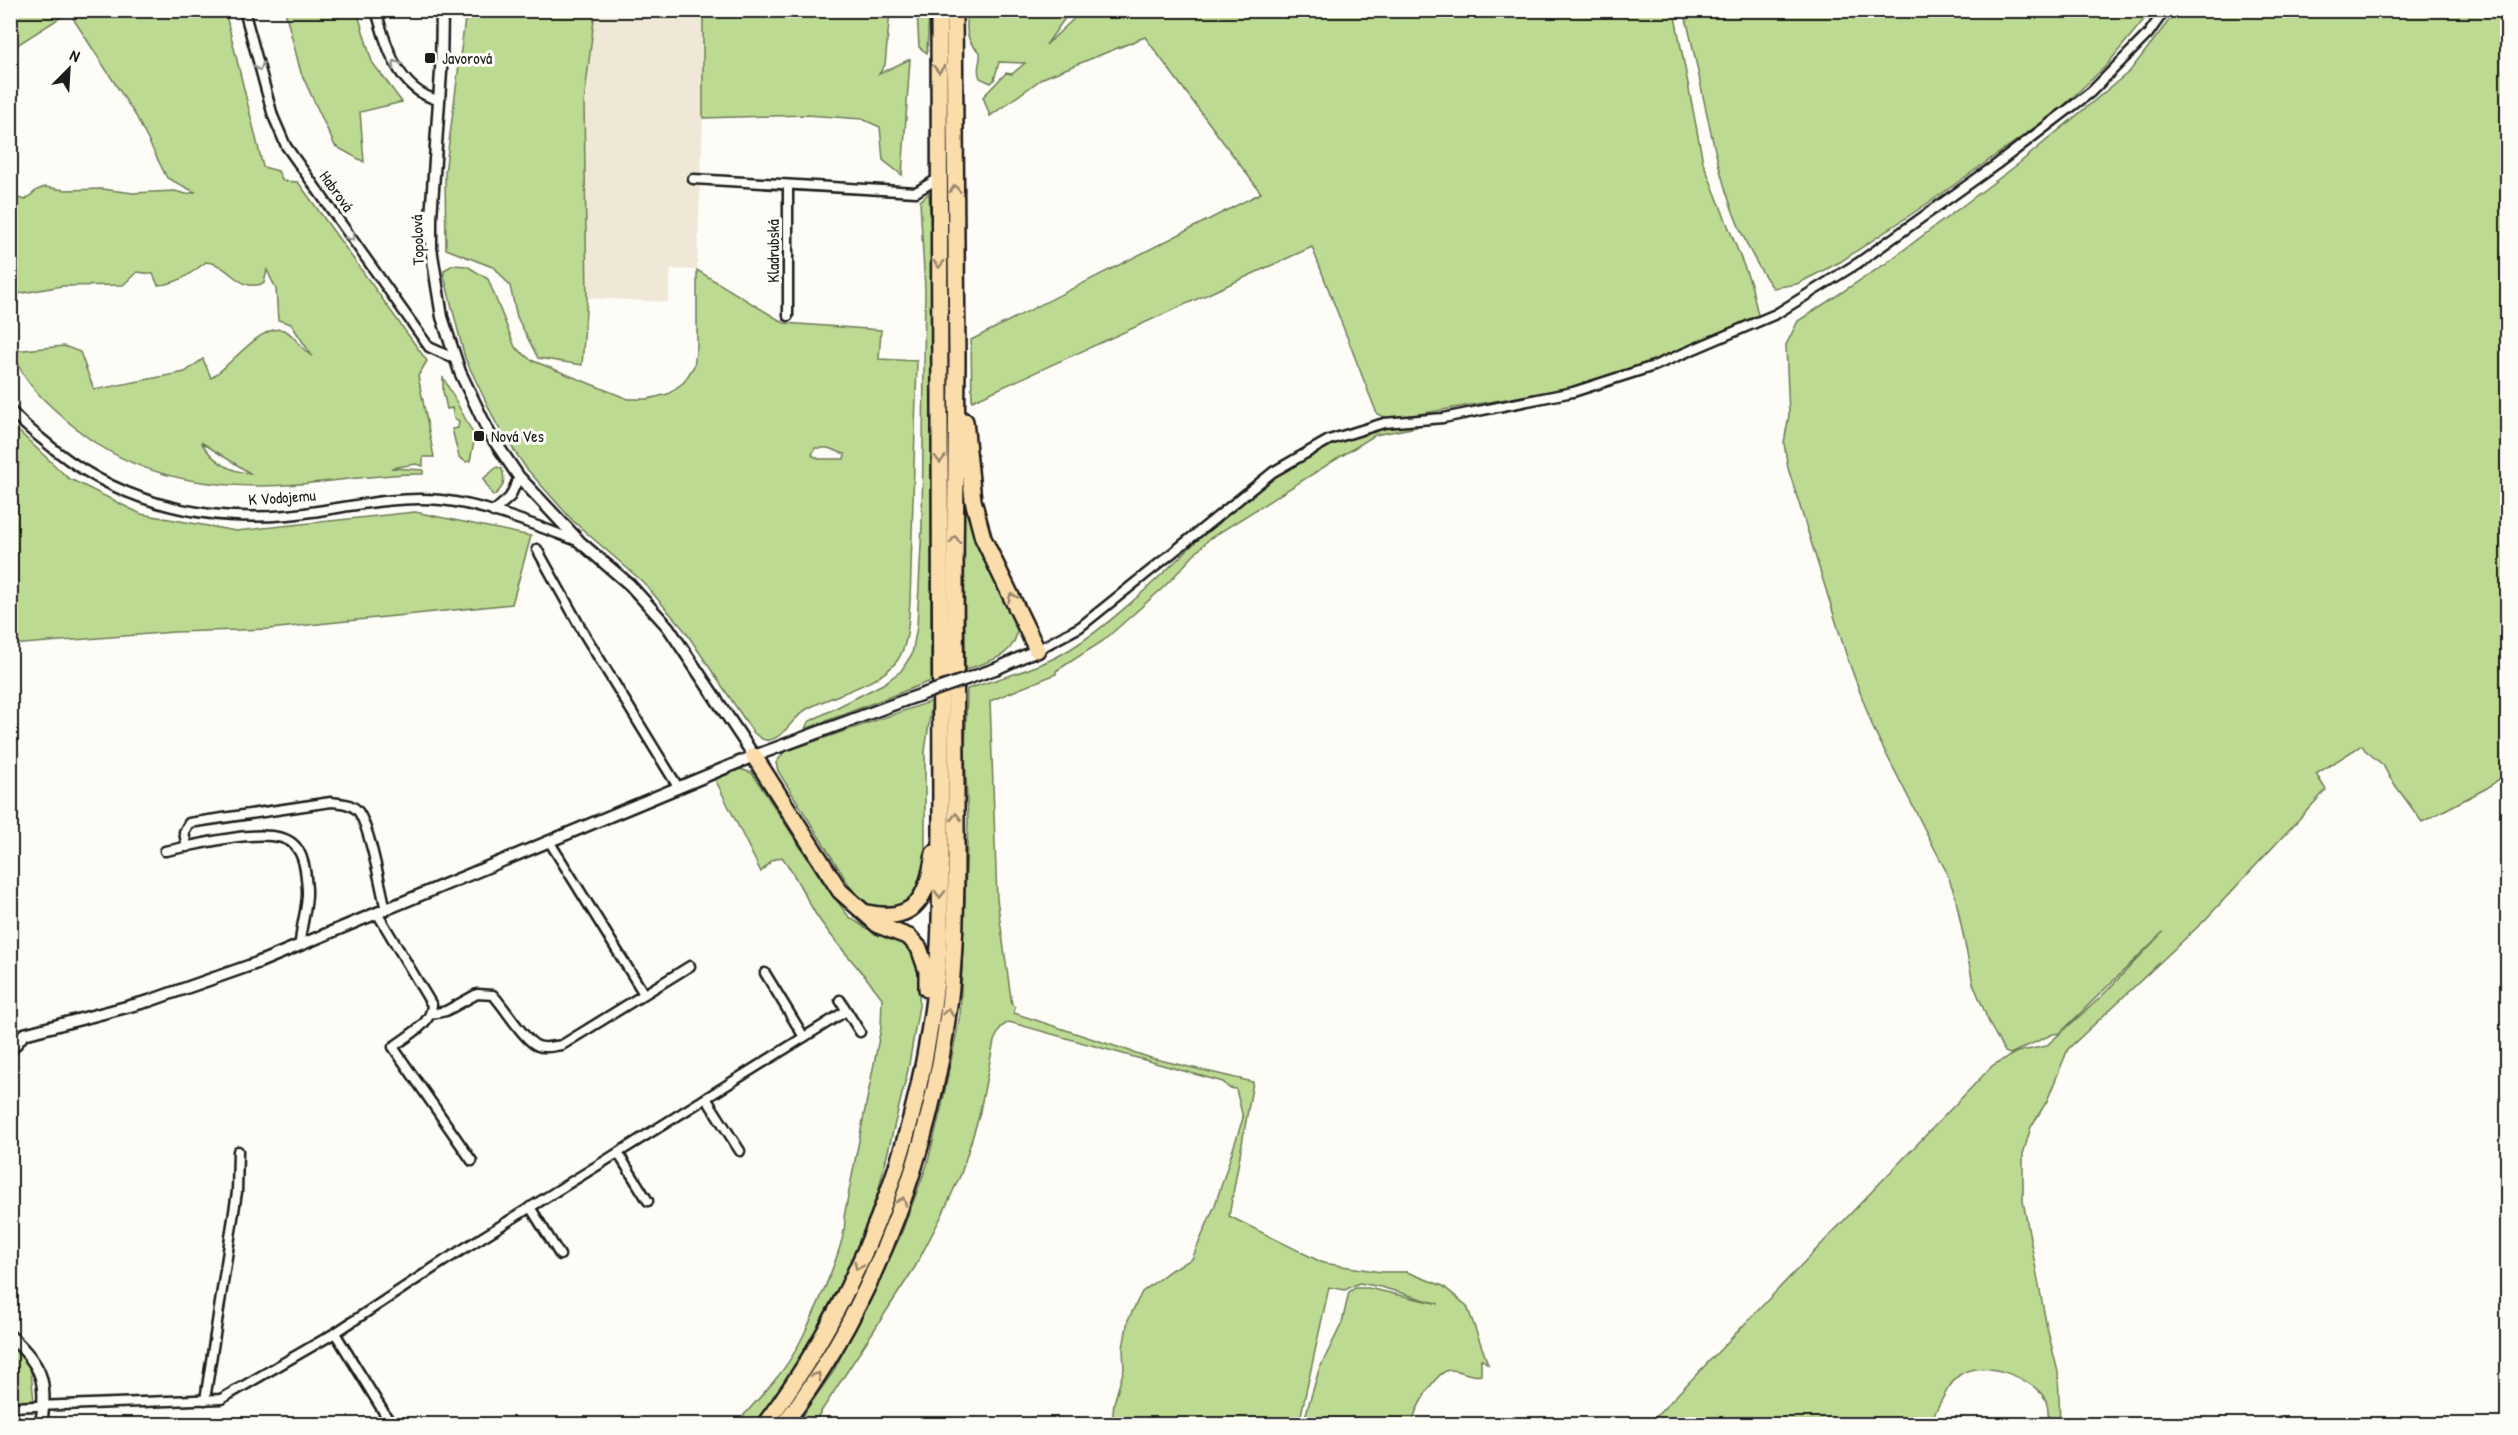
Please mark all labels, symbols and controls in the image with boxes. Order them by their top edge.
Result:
north arrow [39,39,99,99]
text: N [67,44,84,67]
place label: Javorová [442,47,492,69]
marker: Javorová [423,51,437,65]
one-way arrow [392,60,404,70]
one-way arrow [252,62,265,72]
one-way arrow [933,64,945,73]
street label: Habrová [315,166,359,216]
one-way arrow [949,185,961,194]
street label: Topolová [405,214,429,266]
street label: Kladrubská [762,219,784,283]
one-way arrow [344,230,355,241]
one-way arrow [933,259,945,268]
place label: Nová Ves [491,425,544,447]
marker: Nová Ves [472,429,486,443]
one-way arrow [934,454,946,463]
street label: K Vodojemu [248,484,317,510]
one-way arrow [949,535,961,544]
one-way arrow [1007,593,1019,604]
one-way arrow [950,813,962,822]
one-way arrow [934,889,946,898]
one-way arrow [941,1007,953,1016]
one-way arrow [894,1196,907,1207]
one-way arrow [854,1259,866,1270]
one-way arrow [809,1372,821,1382]

